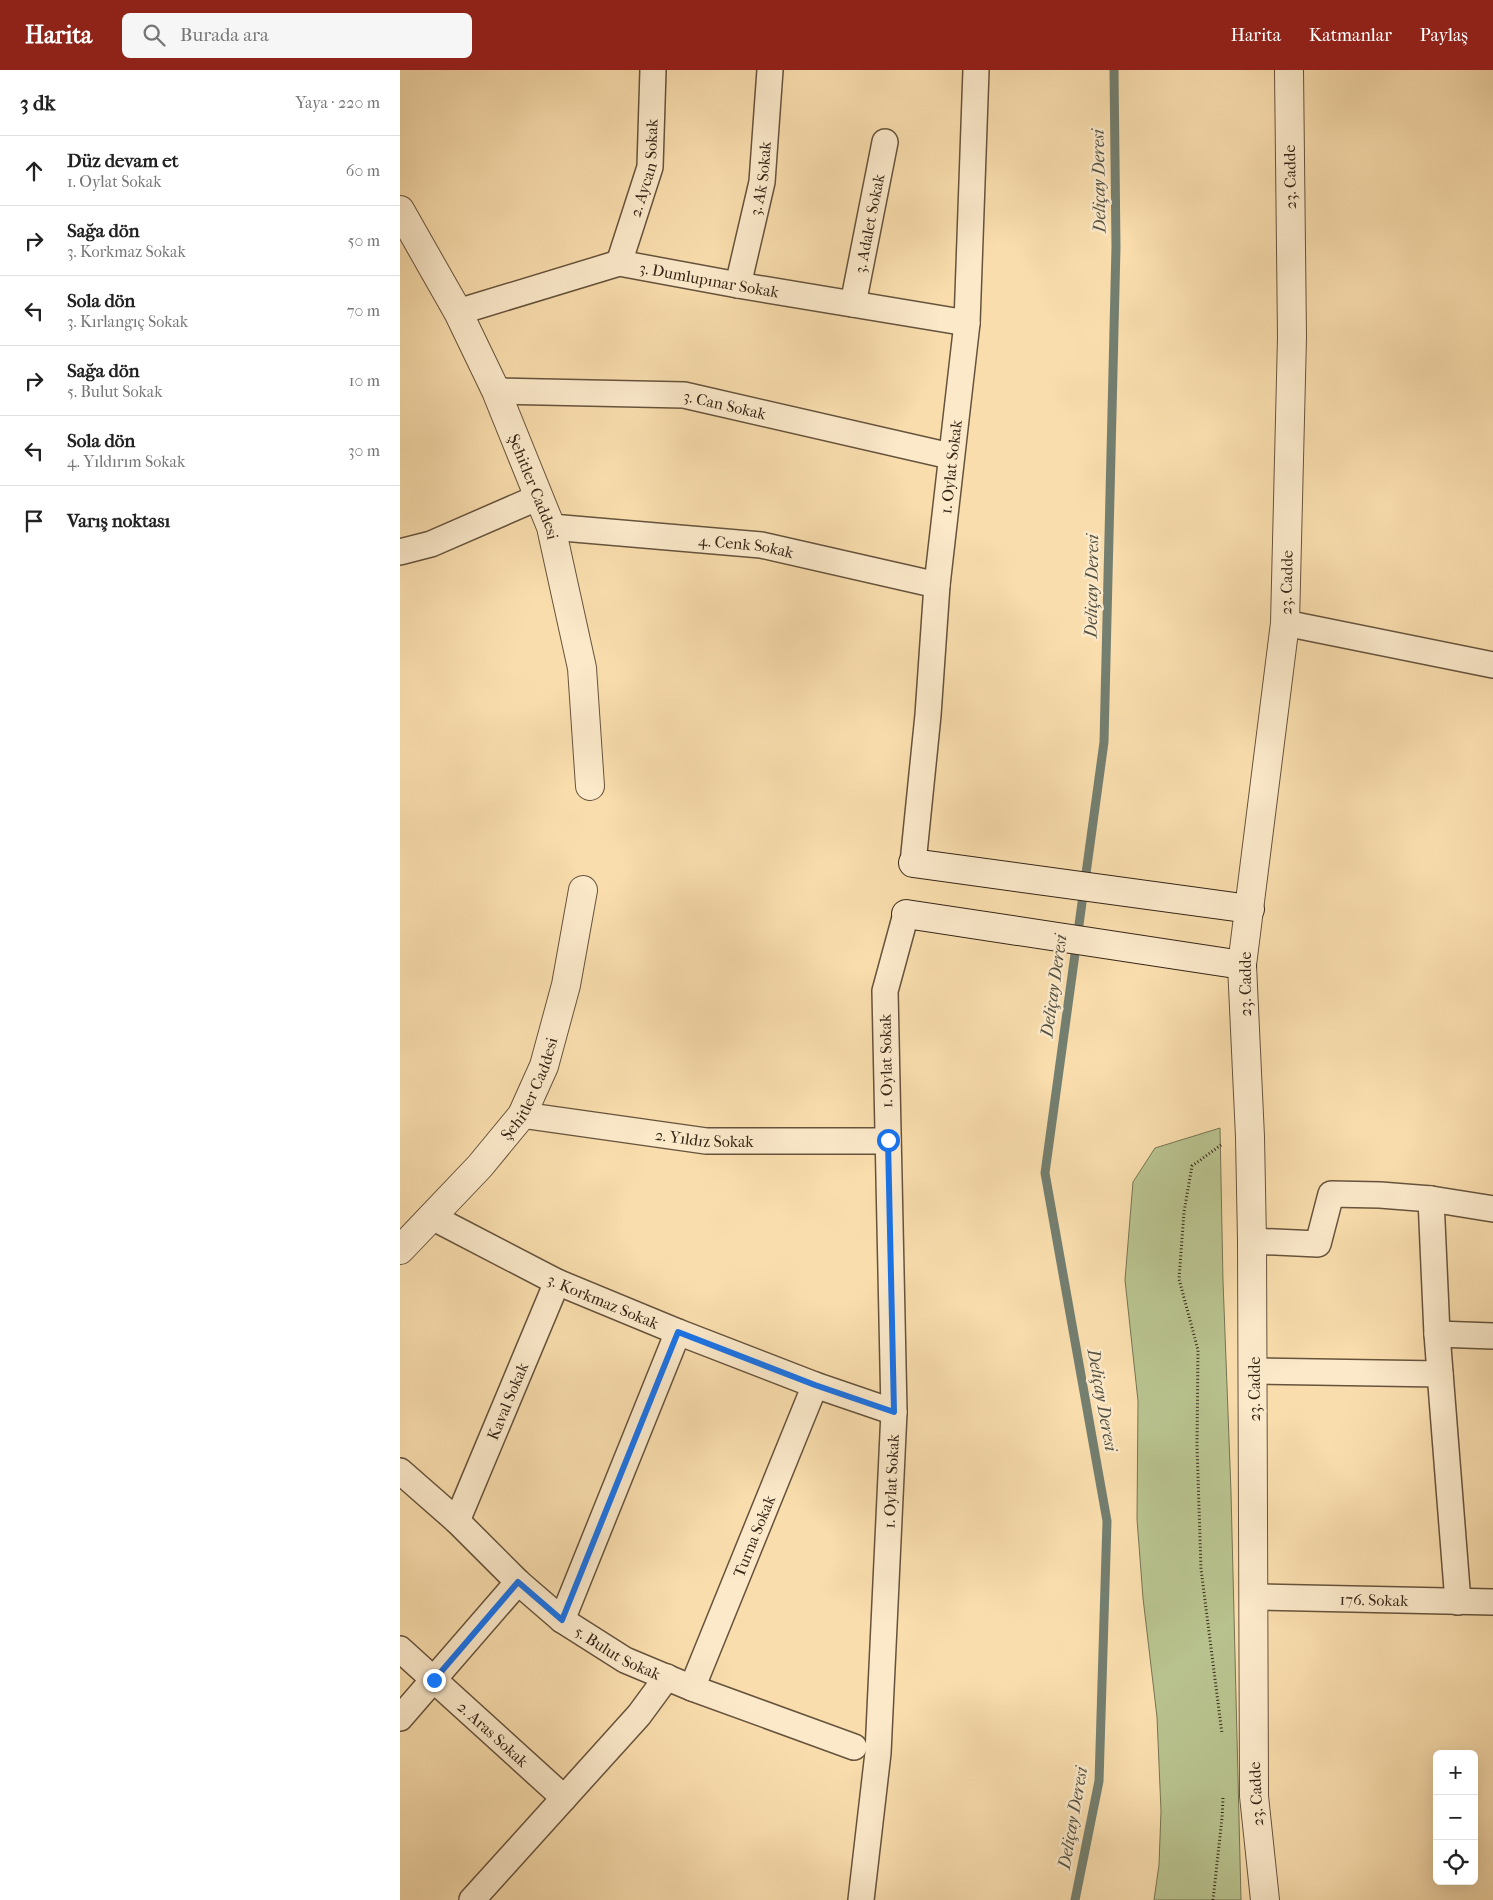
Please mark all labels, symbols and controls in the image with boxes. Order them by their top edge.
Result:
search box [122,13,472,58]
text: Harita [25,21,92,49]
icon: search [140,21,168,49]
text: Burada ara [180,24,269,46]
text: Harita [1231,25,1281,46]
text: Katmanlar [1309,25,1392,46]
text: Paylaş [1420,25,1468,46]
text: 3 dk [20,91,55,115]
text: Yaya · 220 m [295,93,380,112]
street label: 2. Aycan Sokak [625,118,661,219]
water label: Deliçay Deresi [1088,127,1110,234]
street label: 3. Ak Sokak [745,140,774,218]
street label: 23. Cadde [1280,144,1300,210]
text: Düz devam et [67,150,178,172]
icon: ahead [20,157,48,185]
text: 60 m [346,161,380,180]
street label: 3. Adalet Sokak [850,171,888,275]
text: 1. Oylat Sokak [67,172,161,191]
text: Sağa dön [67,220,140,242]
icon: right [20,227,48,255]
text: 50 m [348,231,380,250]
text: 3. Korkmaz Sokak [67,242,186,261]
street label: 3. Dumlupınar Sokak [638,257,781,301]
text: Sola dön [67,290,135,312]
icon: left [20,297,48,325]
text: 70 m [347,301,380,320]
text: 3. Kırlangıç Sokak [67,312,188,331]
text: Sağa dön [67,360,140,382]
icon: right [20,367,48,395]
text: 10 m [349,371,380,390]
text: 5. Bulut Sokak [67,382,162,401]
street label: 3. Can Sokak [682,386,769,423]
street label: 1. Oylat Sokak [936,418,965,515]
text: Sola dön [67,430,135,452]
street label: Şehitler Caddesi [505,431,563,541]
icon: left [20,437,48,465]
text: 30 m [348,441,380,460]
text: 4. Yıldırım Sokak [67,452,185,471]
icon: arrive [20,507,48,535]
text: Varış noktası [67,510,170,532]
street label: 4. Cenk Sokak [698,530,796,562]
water label: Deliçay Deresi [1081,532,1103,639]
street label: 23. Cadde [1276,550,1296,615]
water label: Deliçay Deresi [1036,931,1072,1040]
street label: 23. Cadde [1236,952,1255,1016]
street label: 1. Oylat Sokak [876,1013,896,1108]
street label: Şehitler Caddesi [496,1035,561,1144]
street label: 2. Yıldız Sokak [654,1124,754,1151]
route start [877,1129,900,1152]
street label: 3. Korkmaz Sokak [544,1269,662,1333]
water label: Deliçay Deresi [1082,1346,1122,1455]
street label: 23. Cadde [1245,1357,1264,1421]
street label: Kaval Sokak [483,1359,532,1443]
street label: 1. Oylat Sokak [879,1433,902,1529]
street label: Turna Sokak [729,1492,779,1580]
street label: 176. Sokak [1339,1589,1409,1610]
street label: 5. Bulut Sokak [571,1621,664,1684]
route end [423,1669,446,1692]
street label: 2. Aras Sokak [454,1697,533,1771]
map controls [1433,1750,1478,1885]
button: + [1433,1750,1478,1795]
street label: 23. Cadde [1245,1761,1267,1827]
water label: Deliçay Deresi [1053,1763,1093,1872]
button: − [1433,1795,1478,1840]
button: locate [1433,1840,1478,1885]

